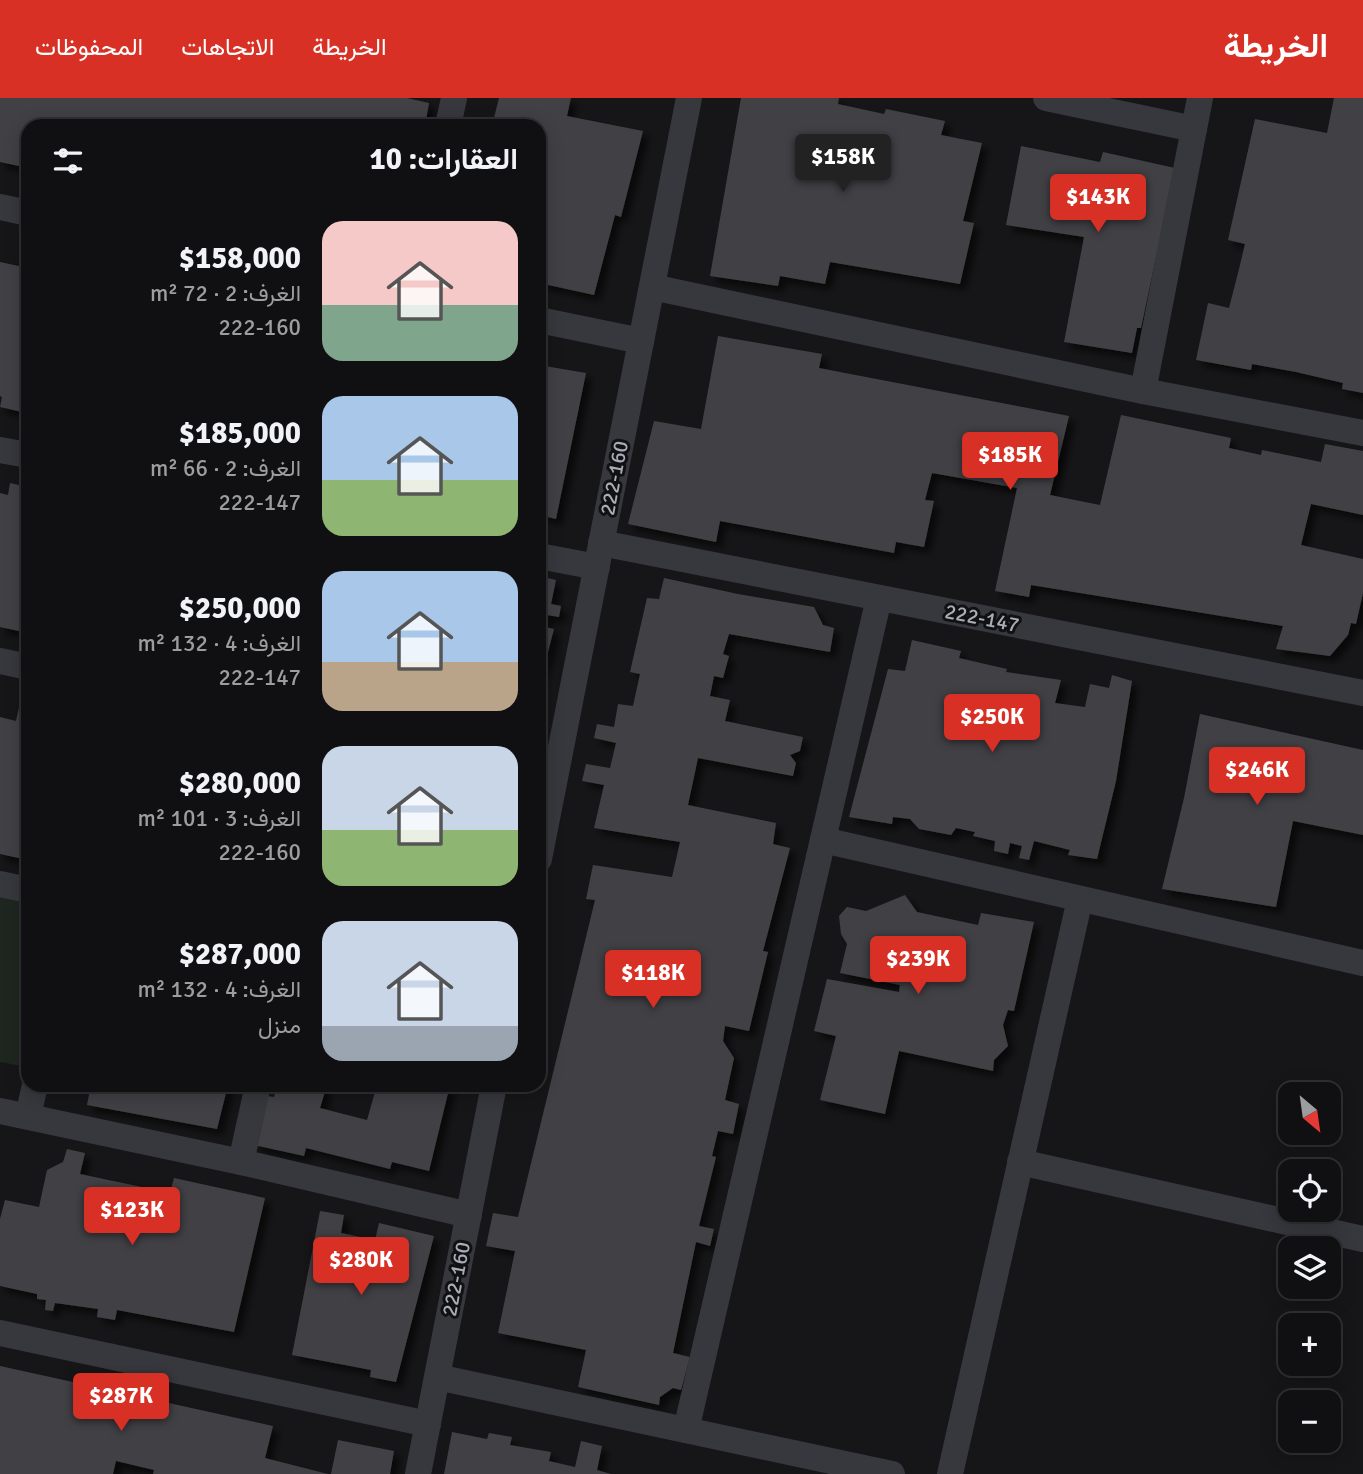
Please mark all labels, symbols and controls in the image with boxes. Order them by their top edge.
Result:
text: الخريطة [1224,26,1328,67]
text: المحفوظات [35,32,143,62]
text: الاتجاهات [181,32,274,62]
text: الخريطة [312,32,387,62]
pin: $158K [794,134,892,194]
text: العقارات: 10 [370,141,518,178]
icon: filters [49,142,87,180]
text: $158K [811,142,875,171]
pin: $143K [1049,174,1147,234]
text: $143K [1066,182,1130,211]
text: $158,000 [179,240,301,277]
icon: home [378,249,462,333]
text: الغرف: 2 · 72 m² [150,279,301,308]
text: 222-160 [218,313,301,342]
text: $185,000 [179,415,301,452]
icon: home [378,424,462,508]
pin: $185K [961,432,1059,492]
street label: 222-160 [594,439,634,517]
text: $185K [978,440,1042,469]
text: الغرف: 2 · 66 m² [150,454,301,483]
text: 222-147 [218,488,301,517]
text: $250,000 [179,590,301,627]
street label: 222-147 [943,598,1021,638]
icon: home [378,599,462,683]
text: الغرف: 4 · 132 m² [138,629,301,658]
text: 222-147 [218,663,301,692]
pin: $250K [943,694,1041,754]
text: $250K [960,702,1024,731]
pin: $246K [1208,748,1306,807]
text: $246K [1225,755,1289,784]
text: $280,000 [179,765,301,802]
icon: home [378,774,462,858]
text: الغرف: 3 · 101 m² [138,804,301,833]
text: 222-160 [218,838,301,867]
text: $287,000 [179,936,301,973]
pin: $239K [869,936,967,996]
text: $239K [886,944,950,973]
icon: home [378,949,462,1033]
pin: $118K [604,950,702,1010]
text: $118K [621,958,685,987]
text: الغرف: 4 · 132 m² [138,975,301,1004]
text: منزل [258,1011,301,1040]
north arrow [1278,1082,1340,1144]
map controls [1278,1082,1341,1453]
button: locate [1278,1159,1341,1222]
pin: $123K [83,1188,181,1247]
text: $123K [100,1195,164,1224]
button: layers [1278,1236,1341,1299]
pin: $280K [312,1238,410,1297]
street label: 222-160 [436,1240,476,1318]
text: $280K [329,1245,393,1274]
button: + [1278,1313,1341,1376]
pin: $287K [72,1374,170,1433]
text: $287K [89,1381,153,1410]
button: − [1278,1390,1341,1453]

